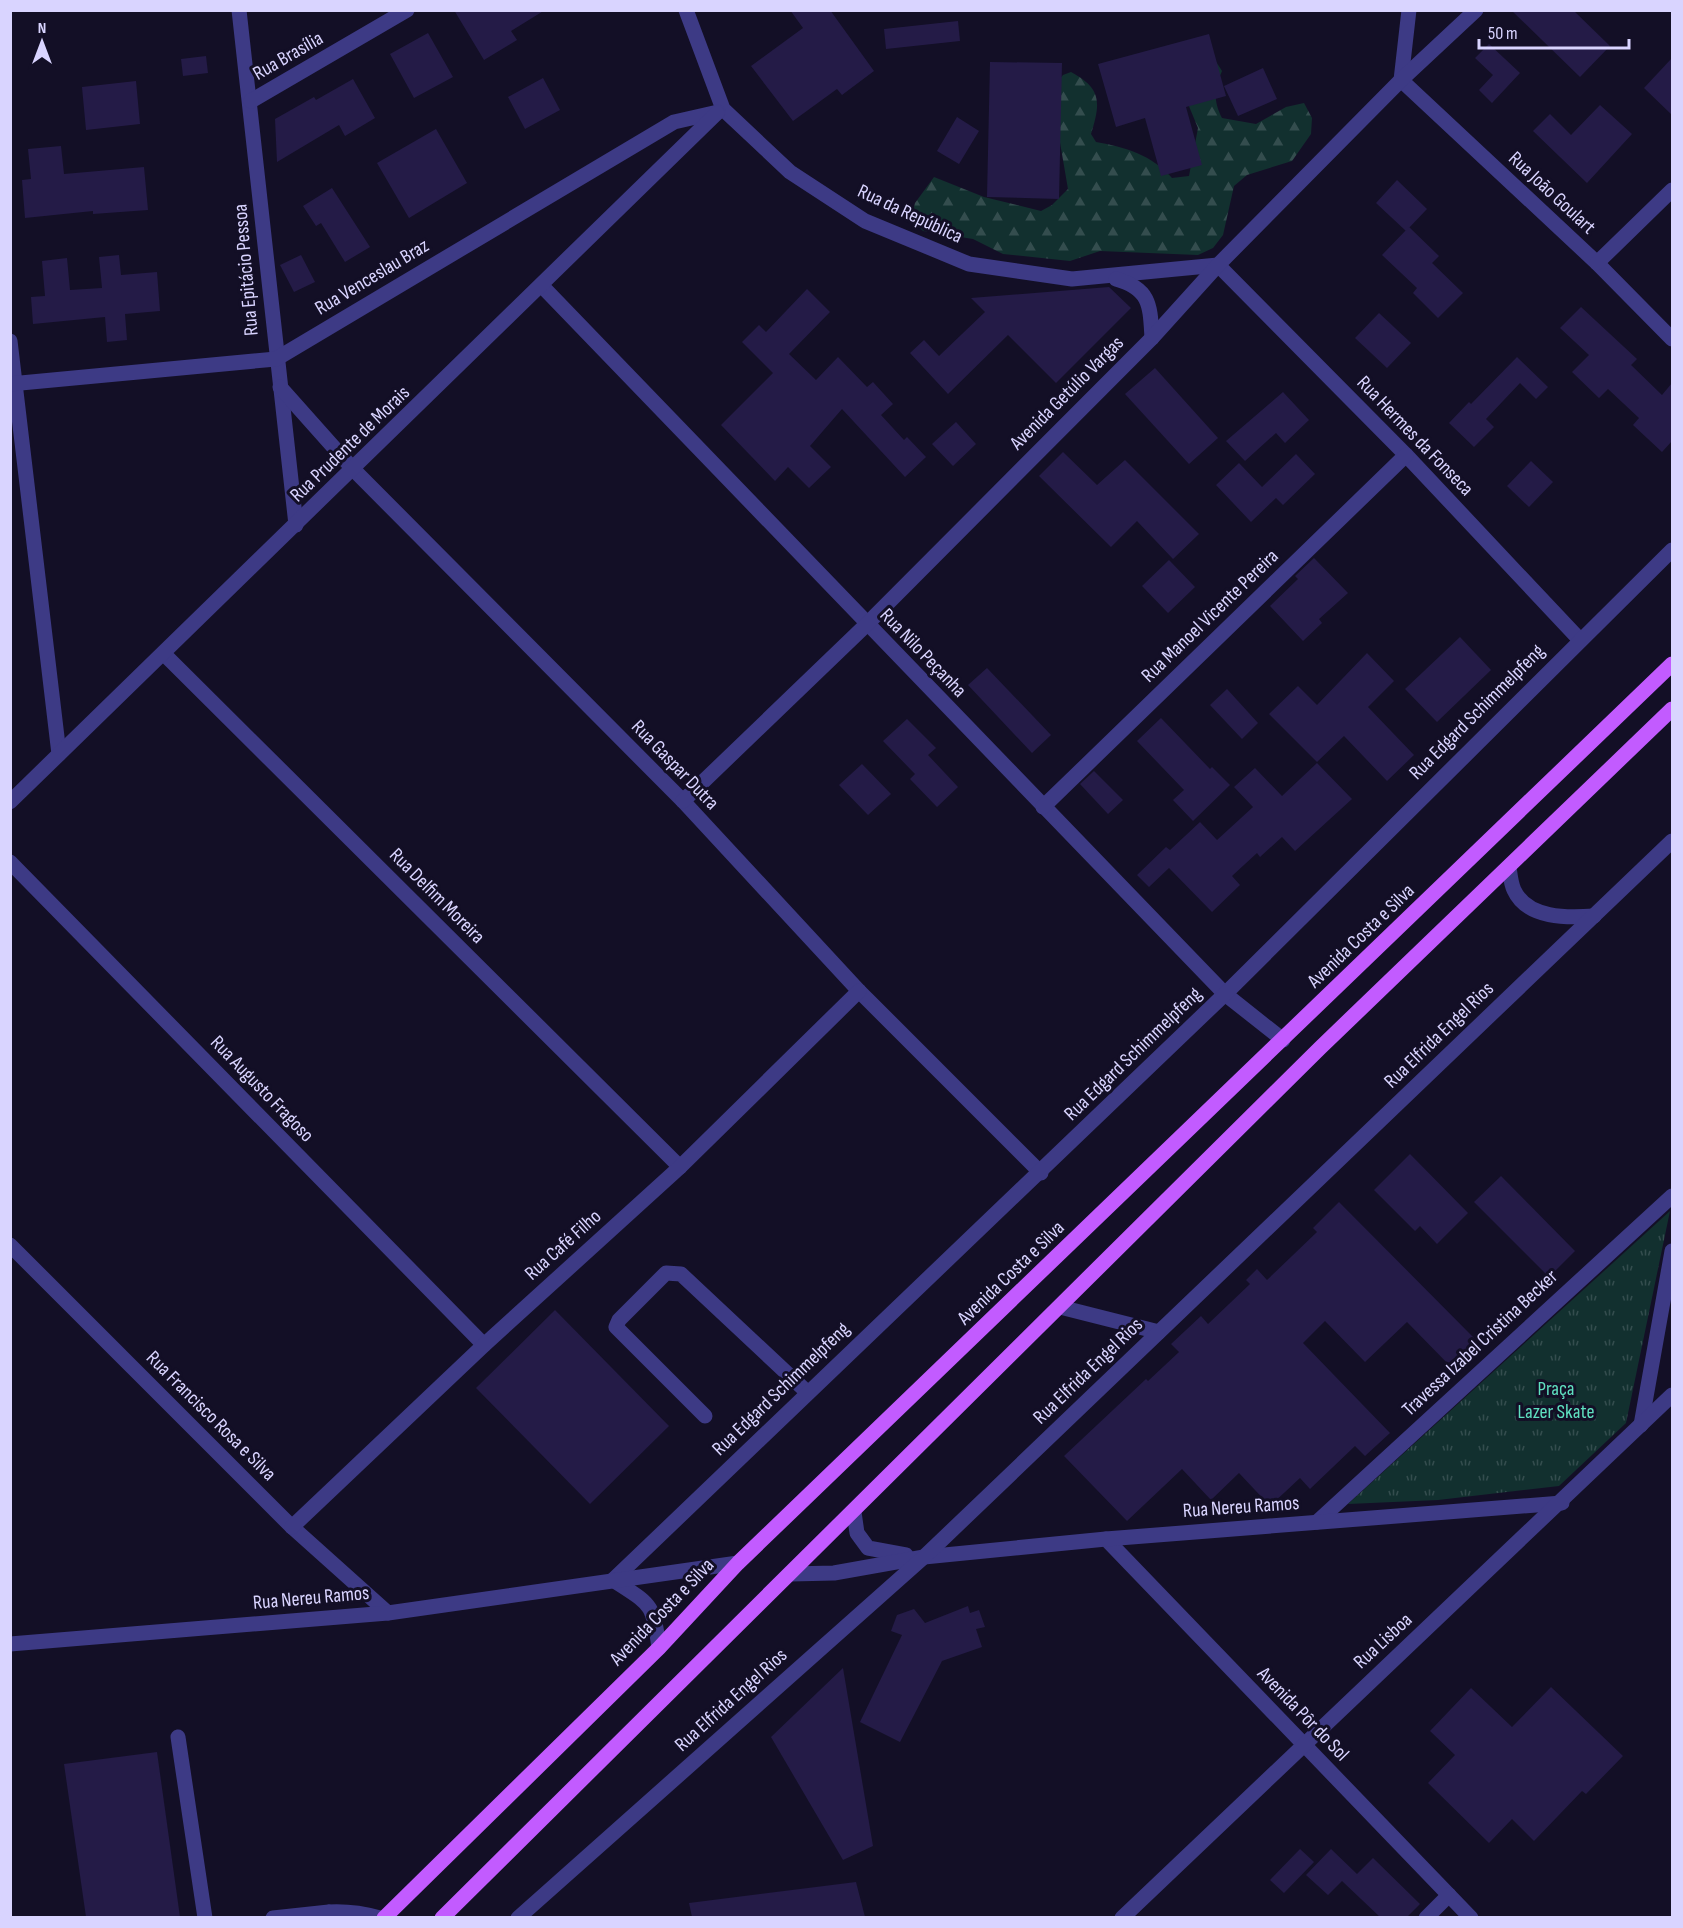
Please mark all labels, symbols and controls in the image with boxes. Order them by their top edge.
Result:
north arrow [12,12,72,72]
scale bar [1479,12,1629,50]
text: N [38,19,46,38]
text: 50 m [1488,23,1518,44]
street label: Rua Brasília [249,26,327,86]
street label: Rua João Goulart [1504,147,1600,239]
street label: Rua da República [854,179,966,249]
street label: Rua Epitácio Pessoa [228,203,264,337]
street label: Rua Venceslau Braz [311,234,433,320]
street label: Avenida Getúlio Vargas [1004,331,1129,456]
street label: Rua Hermes da Fonseca [1352,371,1478,501]
street label: Rua Prudente de Morais [285,381,415,507]
street label: Rua Manoel Vicente Pereira [1136,544,1284,688]
street label: Rua Nilo Peçanha [875,604,971,702]
street label: Rua Edgard Schimmelpfeng [1404,639,1550,785]
street label: Rua Gaspar Dutra [626,715,724,815]
street label: Rua Delfim Moreira [384,843,490,949]
street label: Avenida Costa e Silva [1302,879,1420,994]
street label: Rua Elfrida Engel Rios [1379,977,1499,1093]
street label: Rua Edgard Schimmelpfeng [1059,982,1207,1126]
street label: Rua Augusto Fragoso [205,1031,319,1147]
street label: Rua Café Filho [520,1205,606,1285]
street label: Avenida Costa e Silva [952,1216,1070,1331]
street label: Travessa Izabel Cristina Becker [1397,1265,1563,1421]
street label: Rua Elfrida Engel Rios [1028,1313,1148,1429]
street label: Rua Edgard Schimmelpfeng [707,1317,855,1461]
street label: Rua Francisco Rosa e Silva [141,1346,281,1486]
park label: Praça Lazer Skate [1518,1377,1594,1424]
street label: Rua Nereu Ramos [1182,1491,1300,1523]
street label: Avenida Costa e Silva [604,1553,719,1671]
street label: Rua Nereu Ramos [252,1581,370,1615]
street label: Rua Lisboa [1349,1608,1417,1674]
street label: Rua Elfrida Engel Rios [670,1643,792,1757]
street label: Avenida Pôr do Sol [1251,1661,1354,1766]

